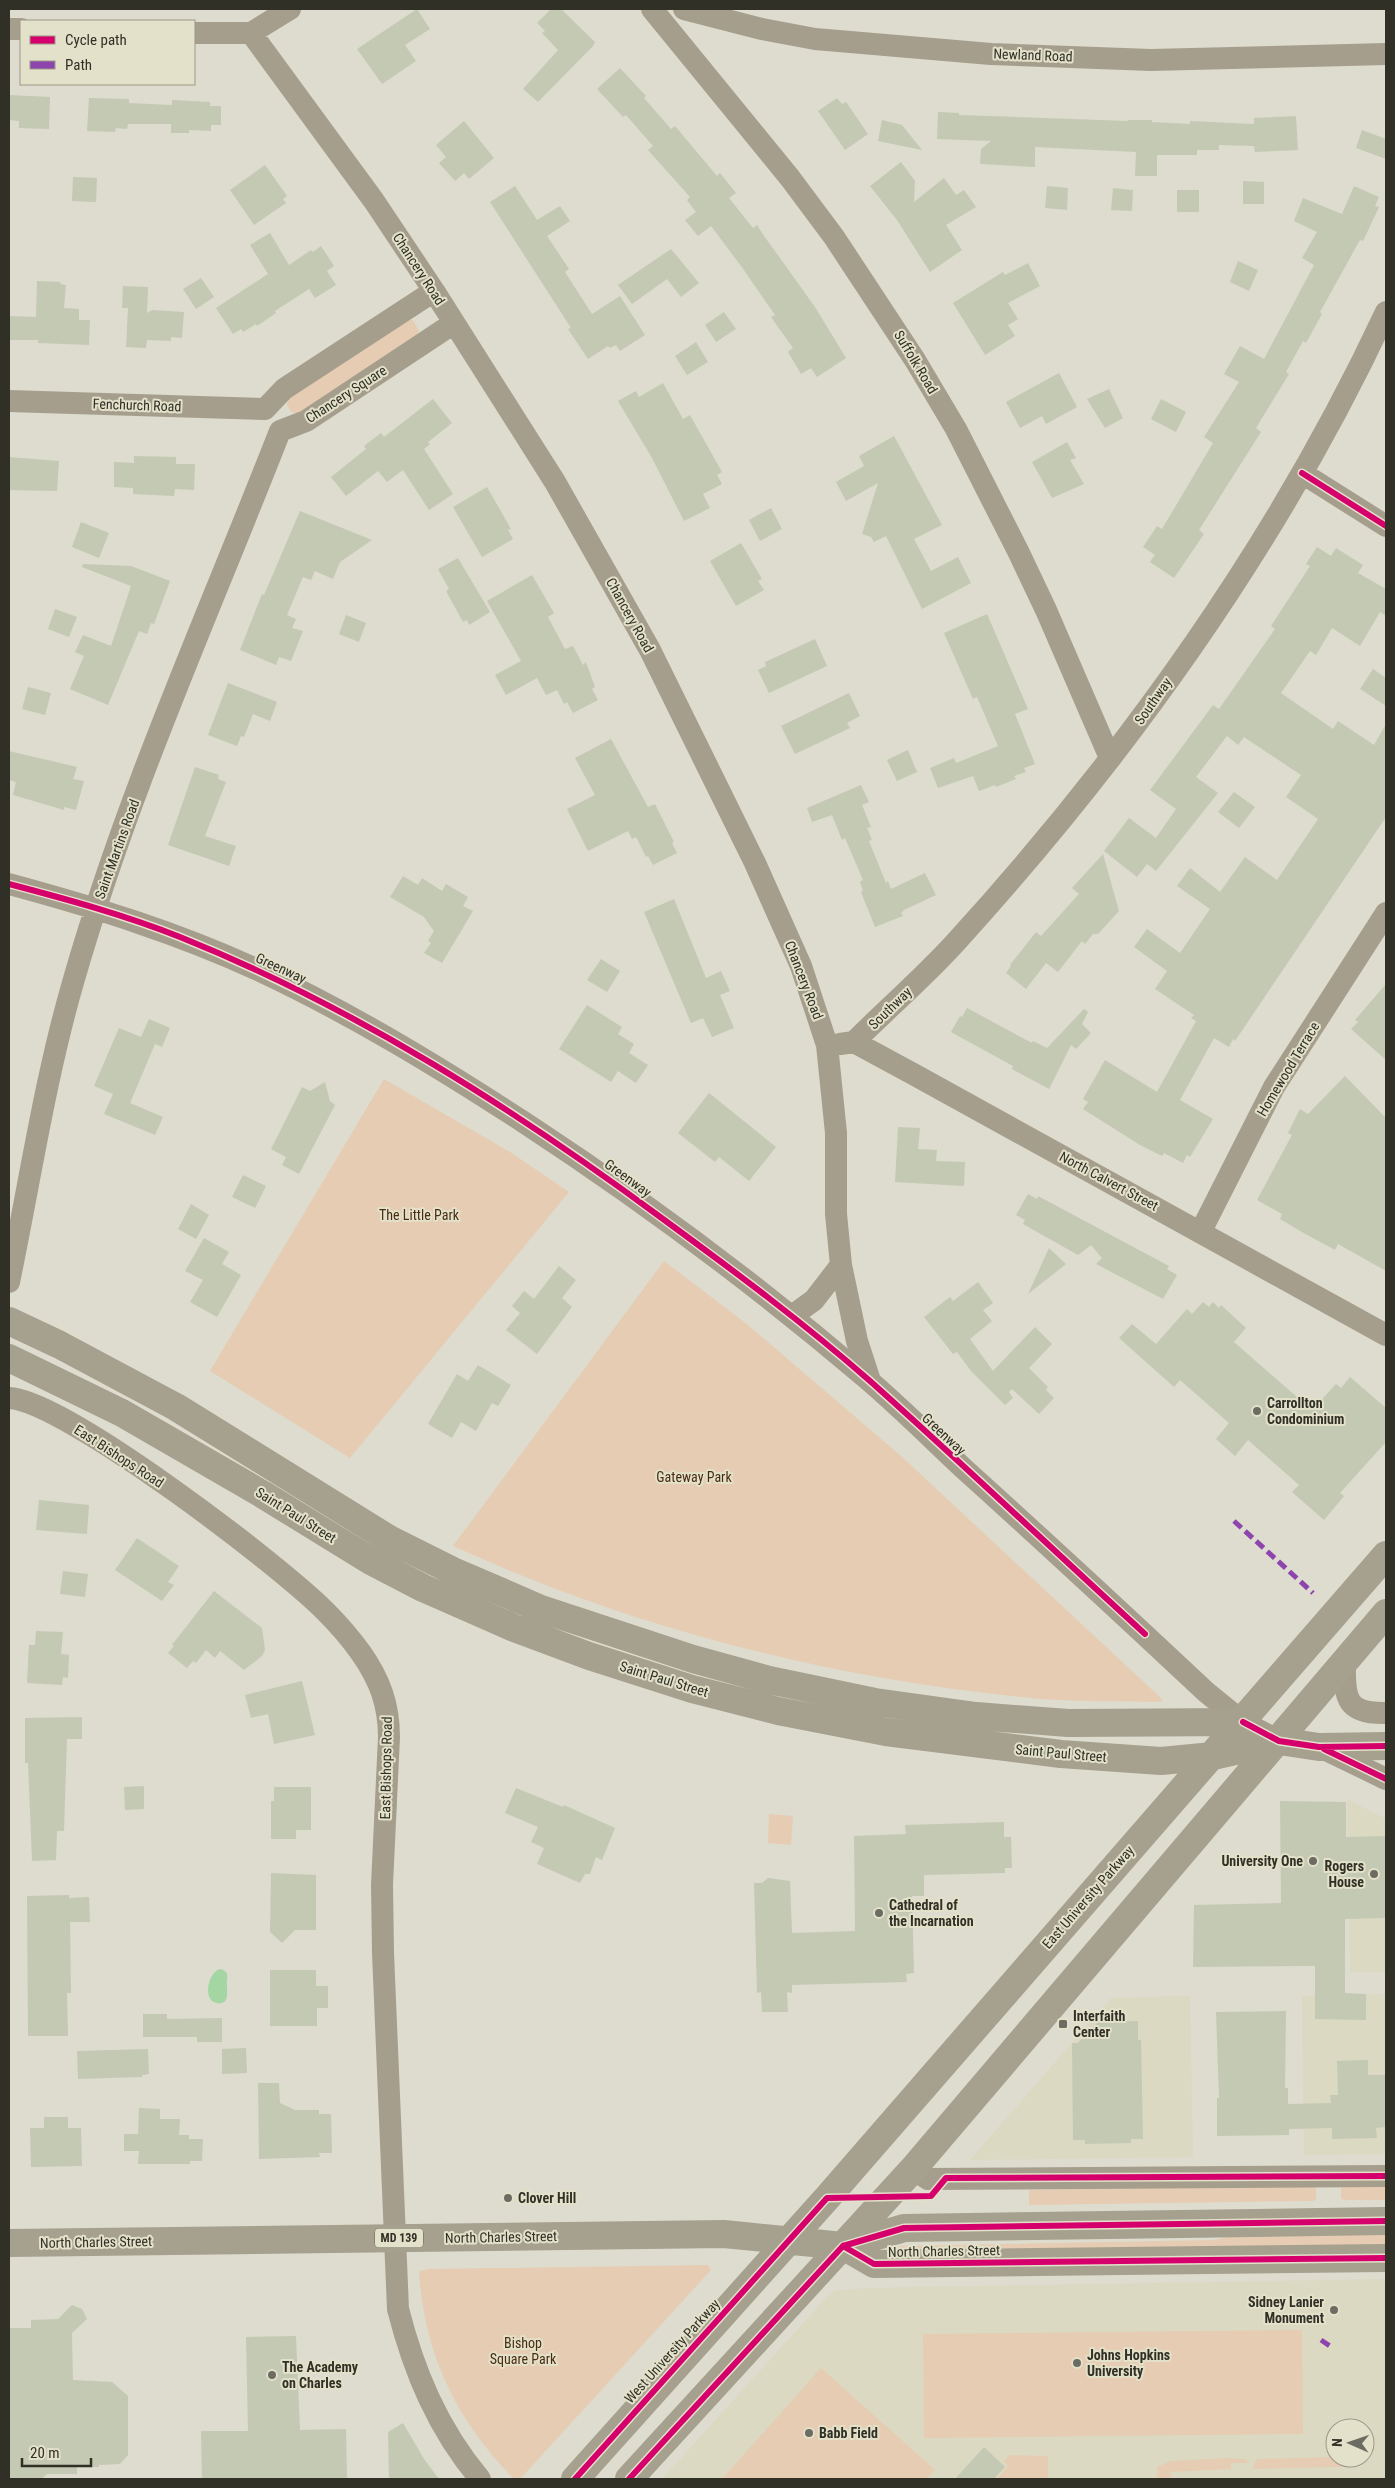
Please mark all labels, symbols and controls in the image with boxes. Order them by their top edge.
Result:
legend [20,20,195,85]
text: Cycle path [65,31,127,49]
street label: Newland Road [993,46,1073,64]
text: Path [65,56,92,74]
street label: Chancery Road [390,230,448,308]
street label: Suffolk Road [891,328,941,396]
street label: Chancery Square [303,362,390,426]
street label: Fenchurch Road [92,395,182,415]
street label: Chancery Road [603,575,657,655]
street label: Southway [1131,674,1175,728]
street label: Saint Martins Road [92,797,142,901]
street label: Chancery Road [782,938,826,1022]
street label: Greenway [253,949,309,987]
street label: Southway [865,984,915,1032]
street label: Homewood Terrace [1254,1019,1323,1119]
street label: North Calvert Street [1057,1148,1161,1214]
street label: Greenway [602,1156,655,1200]
park label: The Little Park [379,1207,460,1223]
place label: Carrollton Condominium [1267,1395,1344,1427]
marker: Carrollton Condominium [1251,1405,1263,1417]
street label: Greenway [919,1410,969,1458]
street label: East Bishops Road [71,1421,167,1491]
park label: Gateway Park [656,1469,732,1485]
street label: Saint Paul Street [253,1484,339,1546]
street label: Saint Paul Street [618,1658,710,1700]
street label: East Bishops Road [377,1716,395,1820]
street label: Saint Paul Street [1015,1741,1107,1765]
street label: East University Parkway [1039,1842,1137,1952]
place label: University One [1221,1853,1303,1869]
marker: University One [1307,1855,1319,1867]
place label: Rogers House [1325,1858,1364,1890]
marker: Rogers House [1368,1868,1380,1880]
place label: Cathedral of the Incarnation [889,1897,974,1929]
marker: Cathedral of the Incarnation [873,1907,885,1919]
place label: Interfaith Center [1073,2008,1125,2040]
marker: Interfaith Center [1057,2018,1069,2030]
place label: Clover Hill [518,2190,576,2206]
marker: Clover Hill [502,2192,514,2204]
road number: MD 139 [375,2228,423,2248]
street label: North Charles Street [445,2228,557,2246]
street label: North Charles Street [40,2233,152,2251]
street label: North Charles Street [888,2242,1000,2260]
place label: Sidney Lanier Monument [1248,2294,1324,2326]
street label: West University Parkway [621,2296,723,2406]
marker: Sidney Lanier Monument [1328,2304,1340,2316]
park label: Bishop Square Park [490,2335,557,2367]
place label: Johns Hopkins University [1087,2347,1170,2379]
marker: Johns Hopkins University [1071,2357,1083,2369]
place label: The Academy on Charles [282,2359,359,2391]
marker: The Academy on Charles [266,2369,278,2381]
north arrow [1325,2418,1375,2468]
place label: Babb Field [819,2425,878,2441]
marker: Babb Field [803,2427,815,2439]
scale bar [22,2436,91,2468]
text: N [1329,2438,1345,2447]
text: 20 m [30,2444,60,2462]

